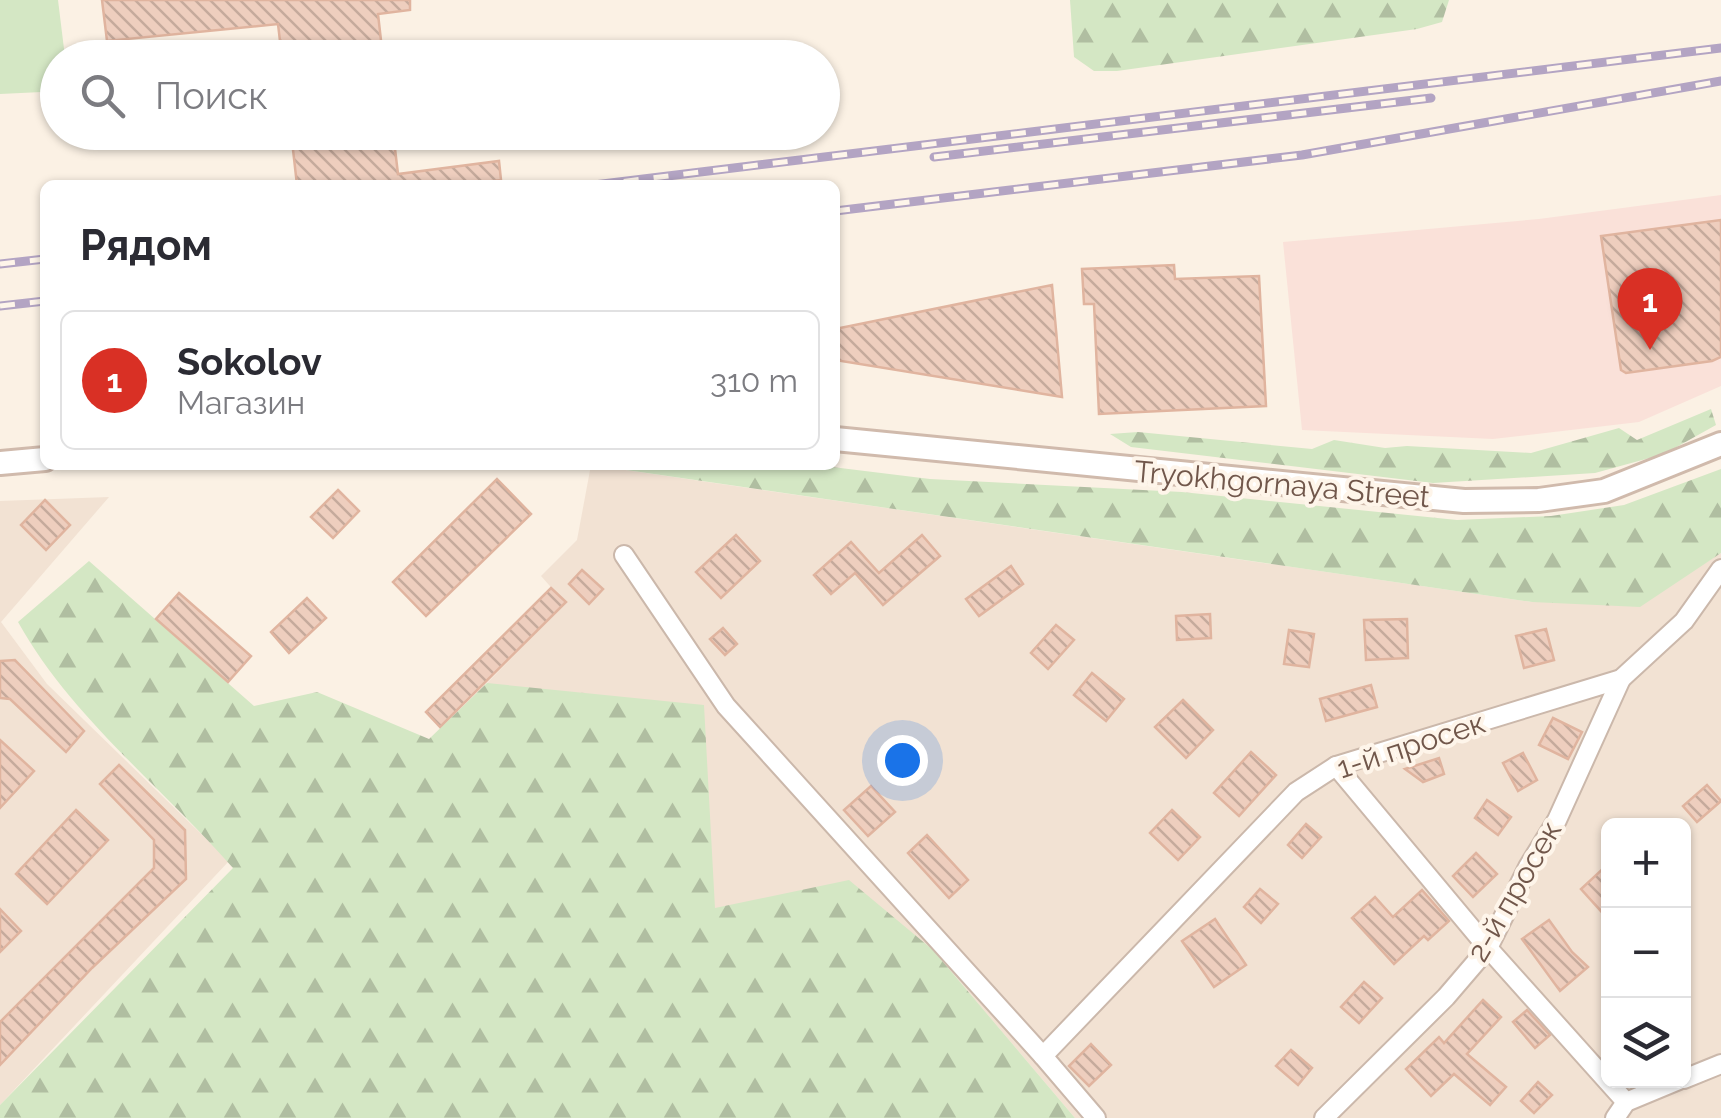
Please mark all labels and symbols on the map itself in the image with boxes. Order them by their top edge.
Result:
pin: 1 [1618,268,1682,350]
street label: Tryokhgornaya Street [1133,454,1431,514]
street label: 1-й просек [1333,705,1489,785]
your location [877,735,928,786]
street label: 2-й просек [1460,814,1568,968]

